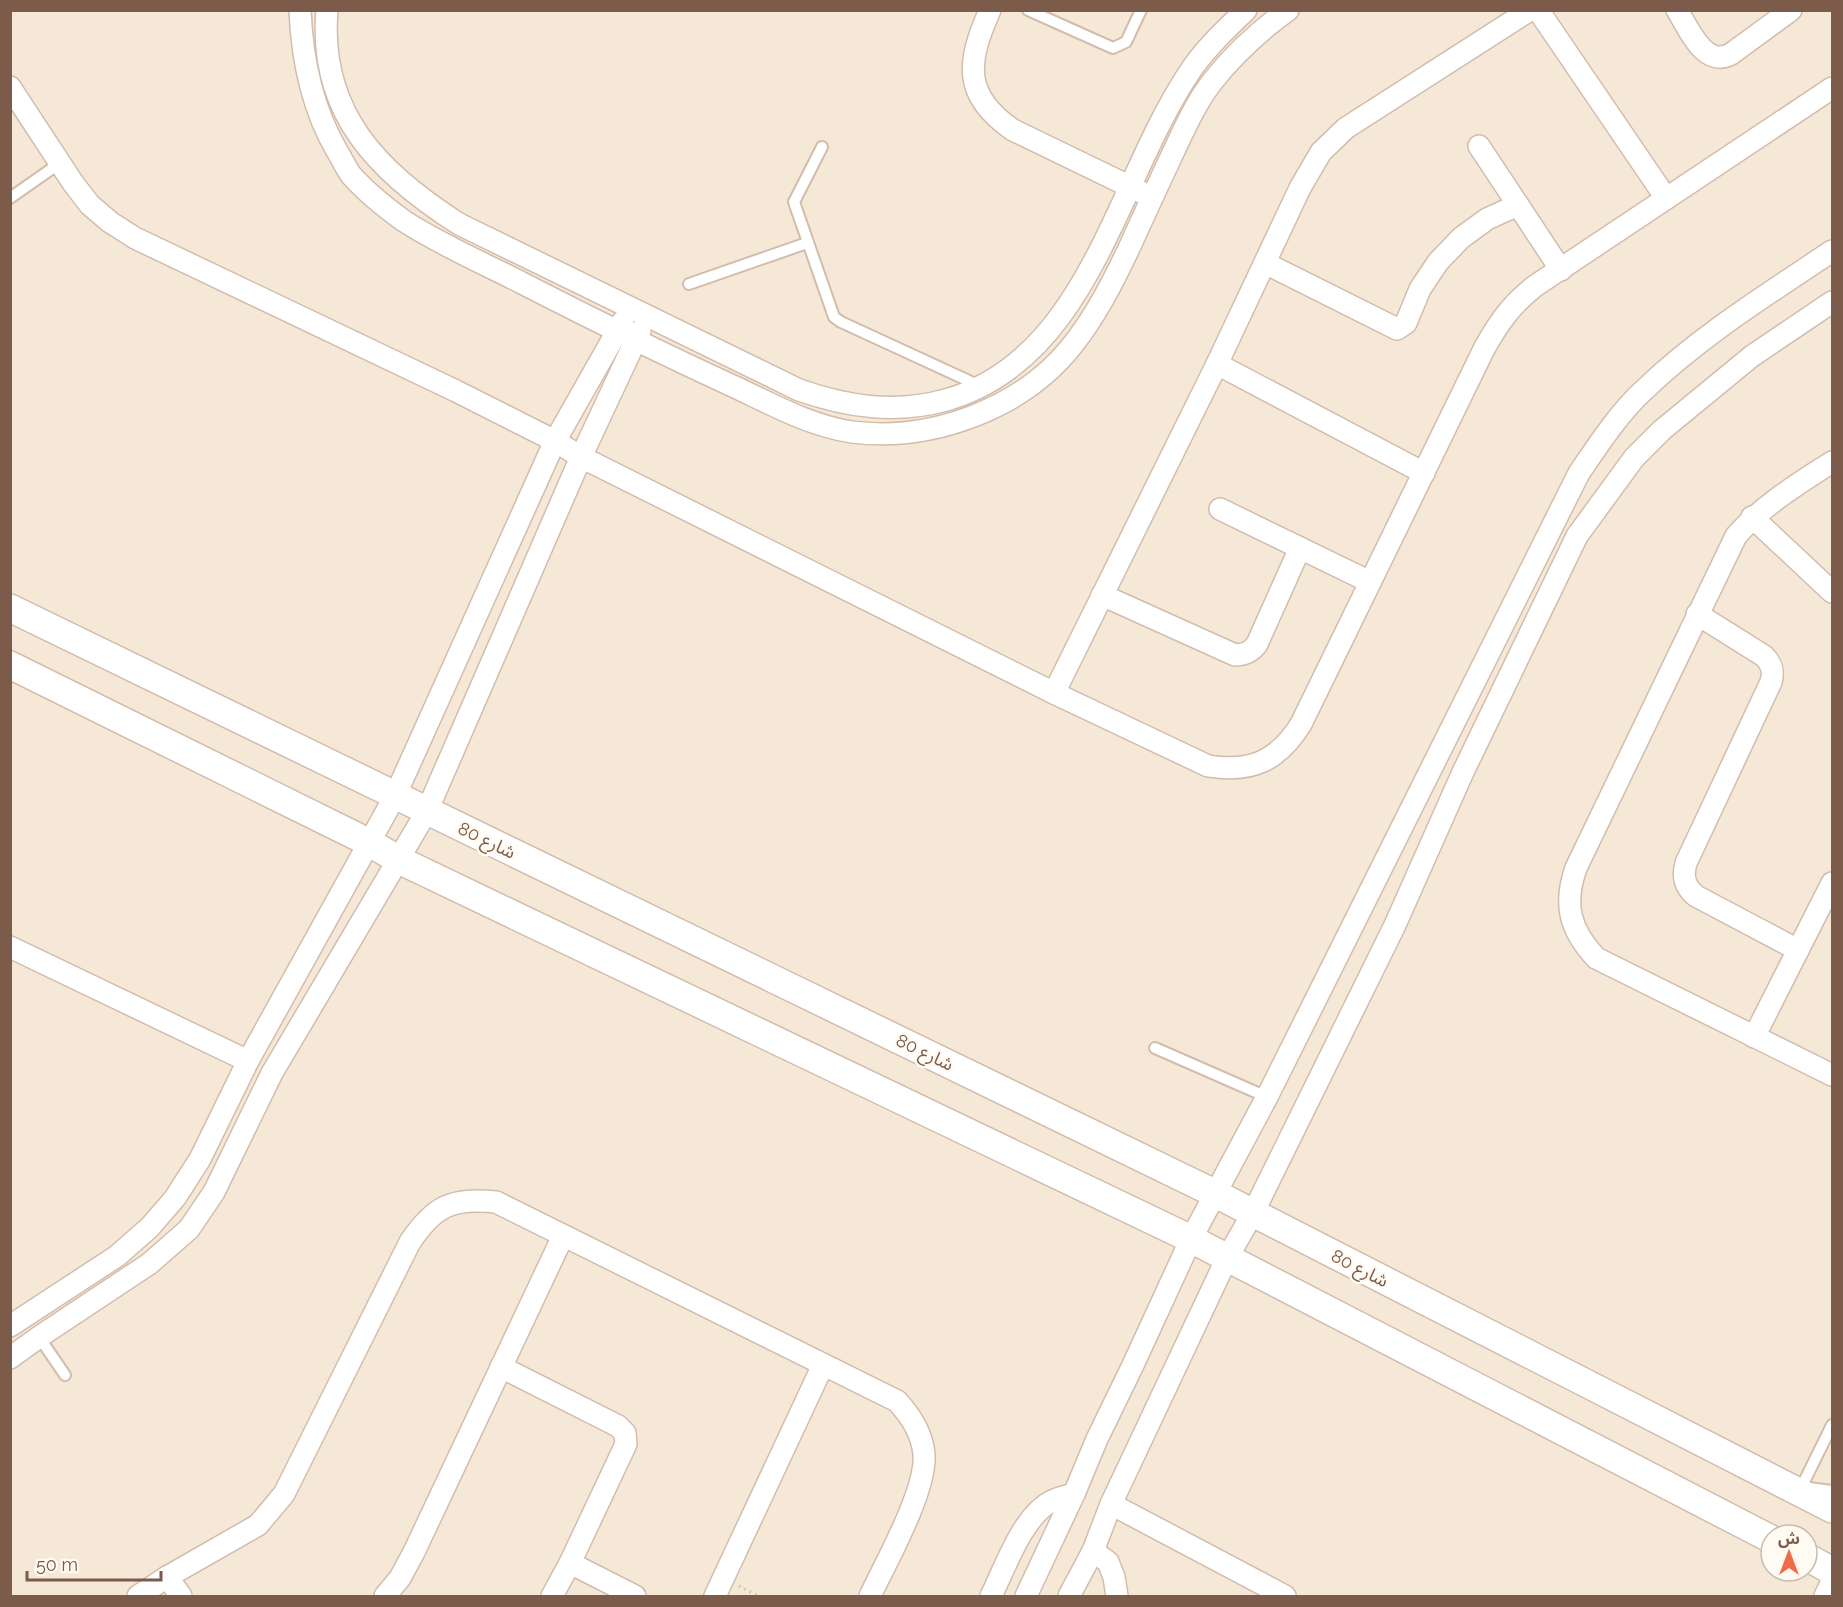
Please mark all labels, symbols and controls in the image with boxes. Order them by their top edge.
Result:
street label: شارع 80 [453,817,519,866]
street label: شارع 80 [891,1029,957,1078]
street label: شارع 80 [1326,1245,1392,1295]
north arrow [1759,1523,1819,1583]
text: ش [1778,1529,1800,1548]
scale bar [27,1544,160,1582]
text: 50 m [36,1554,78,1575]

